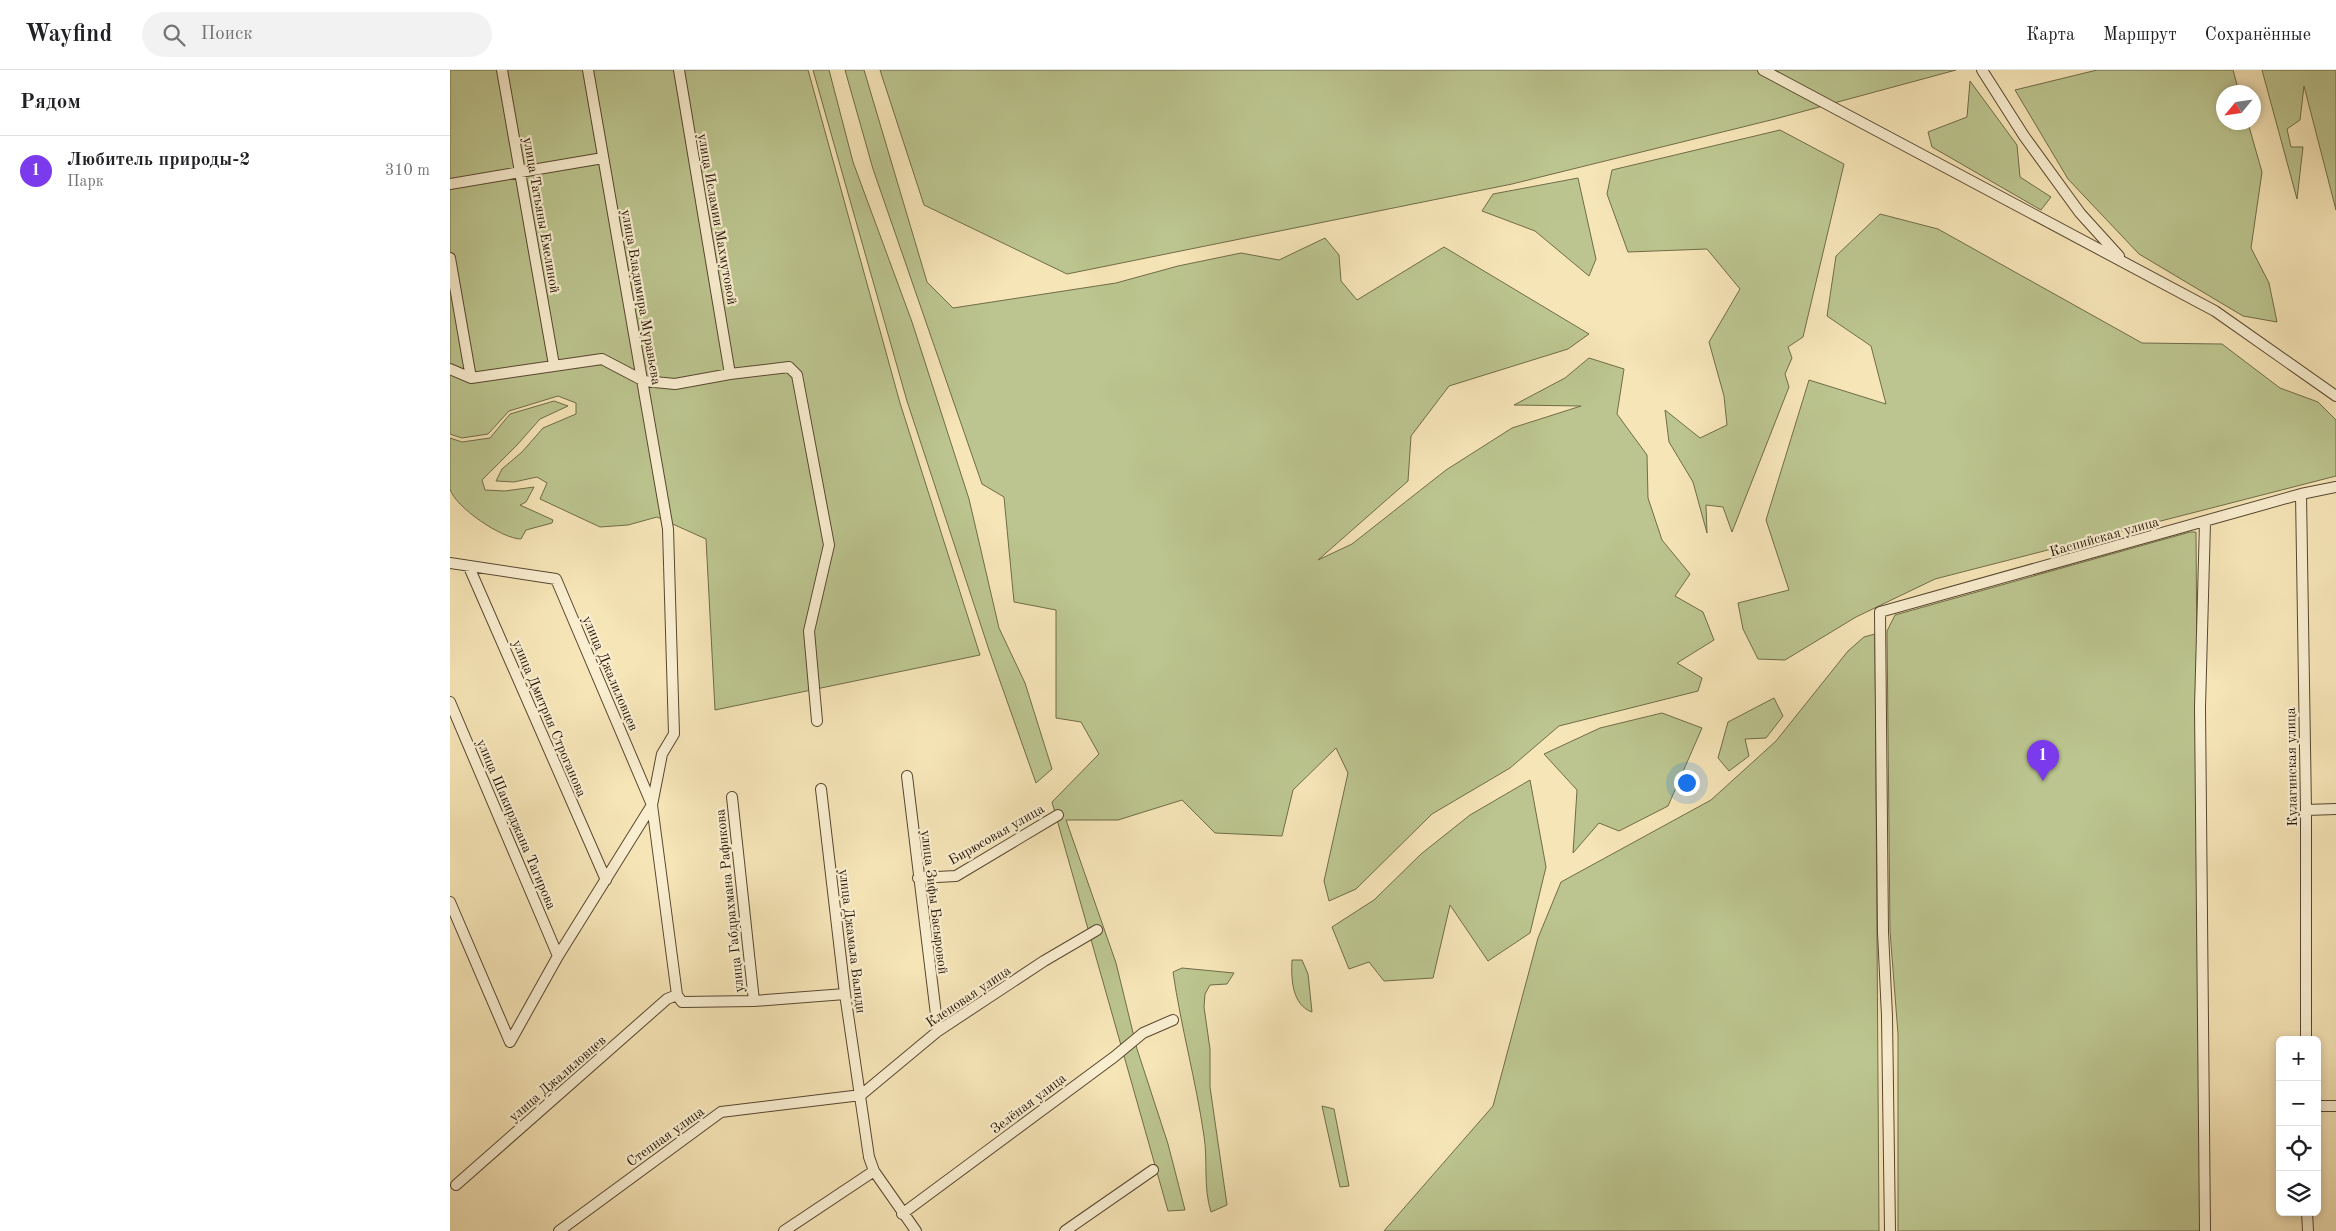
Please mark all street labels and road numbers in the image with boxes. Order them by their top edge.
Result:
street label: улица Исламии Махмутовой [695,132,739,306]
street label: улица Татьяны Емелиной [520,136,562,294]
street label: улица Владимира Муравьева [619,208,663,386]
street label: Каспийская улица [2048,515,2161,559]
street label: улица Джалиловцев [580,614,641,733]
street label: улица Дмитрия Строганова [510,638,589,799]
street label: Кулагинская улица [2284,707,2300,827]
street label: улица Шакирджана Тагирова [474,737,558,912]
street label: Бирюсовая улица [946,802,1047,868]
street label: улица Габдрахмана Рафикова [713,808,748,993]
street label: улица Зифы Басыровой [917,829,950,975]
street label: улица Джамала Валиди [836,868,868,1014]
street label: Кленовая улица [924,963,1014,1030]
street label: улица Джалиловцев [507,1033,609,1124]
street label: Зелёная улица [988,1071,1069,1137]
street label: Степная улица [624,1104,707,1169]

